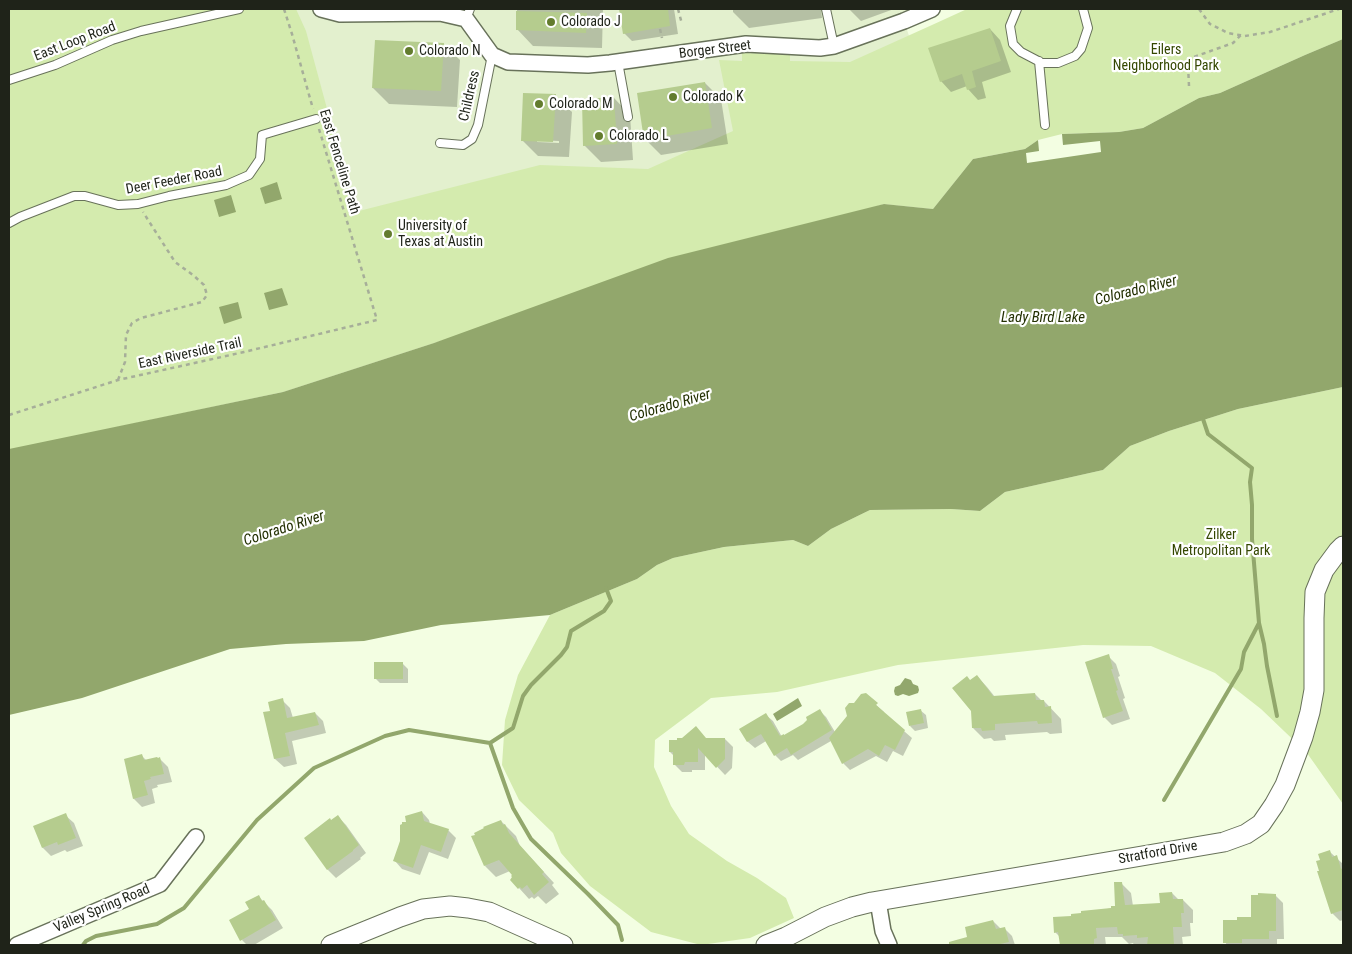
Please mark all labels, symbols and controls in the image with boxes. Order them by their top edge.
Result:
place label: Colorado J [561,14,621,30]
marker: Colorado J [545,16,557,28]
street label: East Loop Road [32,19,118,65]
street label: Borger Street [678,37,752,63]
park label: Eilers Neighborhood Park [1113,42,1219,74]
place label: Colorado N [419,43,481,59]
marker: Colorado N [403,45,415,57]
street label: Childress [456,69,484,123]
place label: Colorado K [683,89,744,105]
marker: Colorado K [667,91,679,103]
place label: Colorado M [549,96,613,112]
marker: Colorado M [533,98,545,110]
street label: East Fenceline Path [315,108,363,216]
place label: Colorado L [609,128,669,144]
marker: Colorado L [593,130,605,142]
street label: Deer Feeder Road [125,163,223,199]
place label: University of Texas at Austin [398,218,483,250]
marker: University of Texas at Austin [382,228,394,240]
water label: Colorado River [1093,272,1179,310]
water label: Lady Bird Lake [1001,309,1085,327]
street label: East Riverside Trail [137,335,243,373]
water label: Colorado River [627,386,713,426]
water label: Colorado River [241,508,327,550]
park label: Zilker Metropolitan Park [1172,527,1270,560]
street label: Stratford Drive [1117,838,1199,868]
street label: Valley Spring Road [51,881,153,937]

